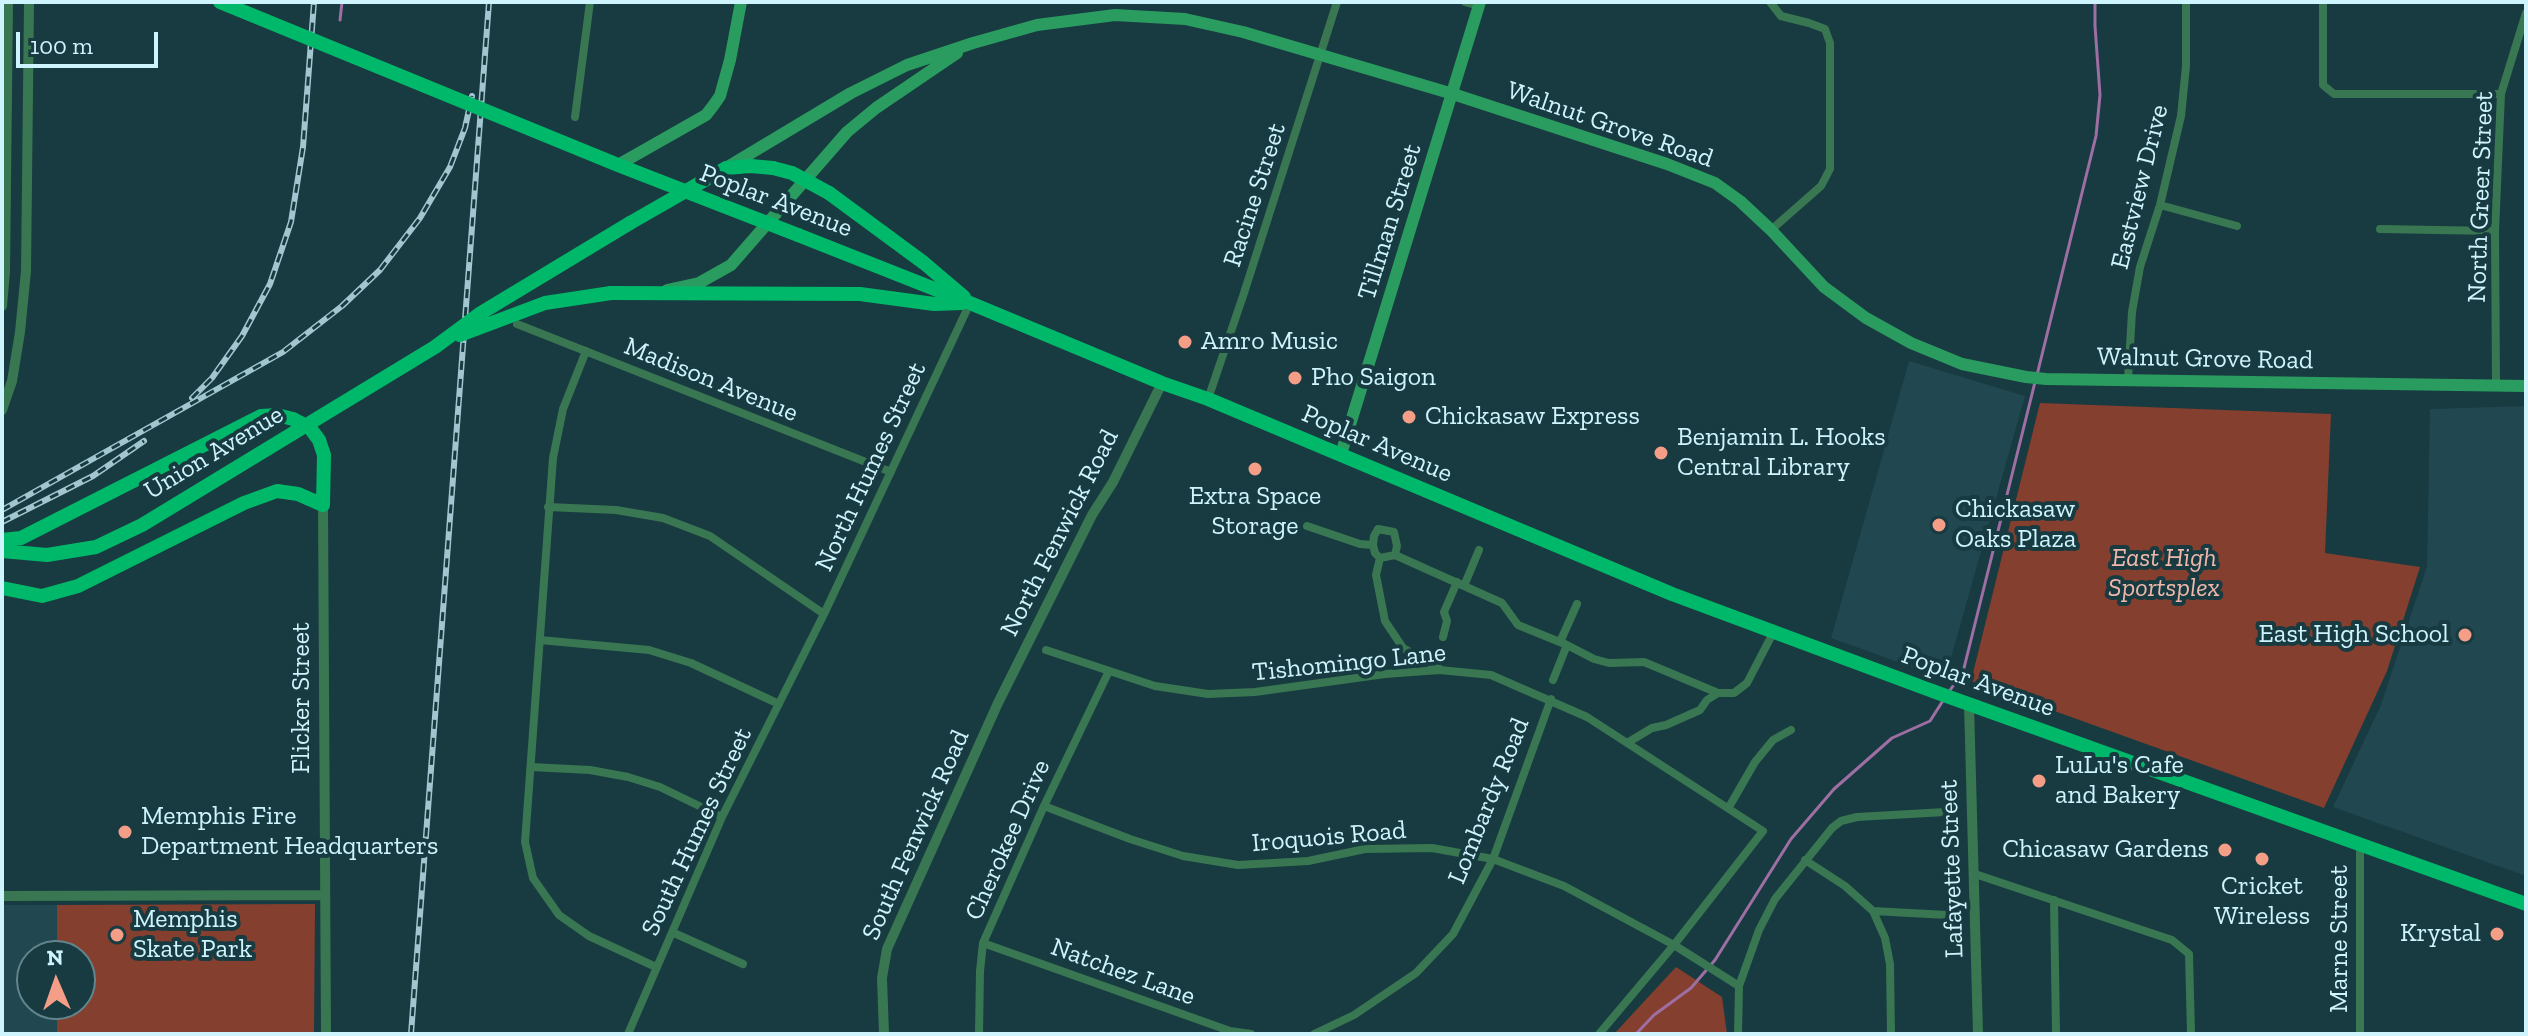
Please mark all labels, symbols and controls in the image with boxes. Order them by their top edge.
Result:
scale bar [20,16,162,66]
text: 100 m [30,31,93,60]
street label: Walnut Grove Road [1503,75,1717,175]
street label: North Greer Street [2462,91,2500,303]
street label: Eastview Drive [2104,102,2176,272]
street label: Racine Street [1217,119,1293,271]
street label: Tillman Street [1351,140,1429,304]
street label: Poplar Avenue [695,158,857,244]
place label: Amro Music [1201,326,1338,358]
street label: Madison Avenue [620,331,802,429]
marker: Amro Music [1176,333,1194,351]
street label: Walnut Grove Road [2097,342,2313,376]
street label: North Humes Street [809,357,933,577]
place label: Pho Saigon [1311,362,1436,394]
marker: Pho Saigon [1286,369,1304,387]
street label: Poplar Avenue [1297,398,1457,490]
street label: Union Avenue [139,399,289,507]
place label: Chickasaw Express [1425,401,1640,433]
marker: Chickasaw Express [1400,408,1418,426]
place label: Benjamin L. Hooks Central Library [1677,422,1886,484]
street label: North Fenwick Road [994,424,1126,642]
marker: Benjamin L. Hooks Central Library [1652,444,1670,462]
marker: Extra Space Storage [1246,460,1264,478]
place label: Extra Space Storage [1189,481,1321,542]
place label: Chickasaw Oaks Plaza [1955,494,2076,556]
marker: Chickasaw Oaks Plaza [1930,516,1948,534]
park label: East High Sportsplex [2108,543,2220,604]
place label: East High School [2259,619,2449,651]
street label: Flicker Street [286,622,318,774]
marker: East High School [2456,626,2474,644]
street label: Tishomingo Lane [1251,637,1447,689]
street label: Poplar Avenue [1897,640,2059,724]
street label: Lombardy Road [1441,713,1537,889]
street label: South Humes Street [635,723,759,941]
street label: South Fenwick Road [856,725,976,945]
place label: LuLu's Cafe and Bakery [2055,750,2184,812]
street label: Cherokee Drive [959,755,1057,925]
marker: LuLu's Cafe and Bakery [2030,772,2048,790]
street label: Lafayette Street [1933,779,1971,959]
place label: Memphis Fire Department Headquarters [141,801,438,862]
street label: Iroquois Road [1250,815,1408,859]
marker: Memphis Fire Department Headquarters [116,823,134,841]
place label: Chicasaw Gardens [2002,834,2209,866]
marker: Chicasaw Gardens [2216,841,2234,859]
marker: Cricket Wireless [2253,850,2271,868]
street label: Marne Street [2324,865,2356,1013]
place label: Cricket Wireless [2214,871,2310,932]
place label: Memphis Skate Park [133,904,252,966]
place label: Krystal [2400,918,2481,950]
marker: Krystal [2488,925,2506,943]
marker: Memphis Skate Park [108,926,126,944]
street label: Natchez Lane [1047,931,1199,1013]
north arrow [16,940,96,1020]
text: N [46,944,64,971]

